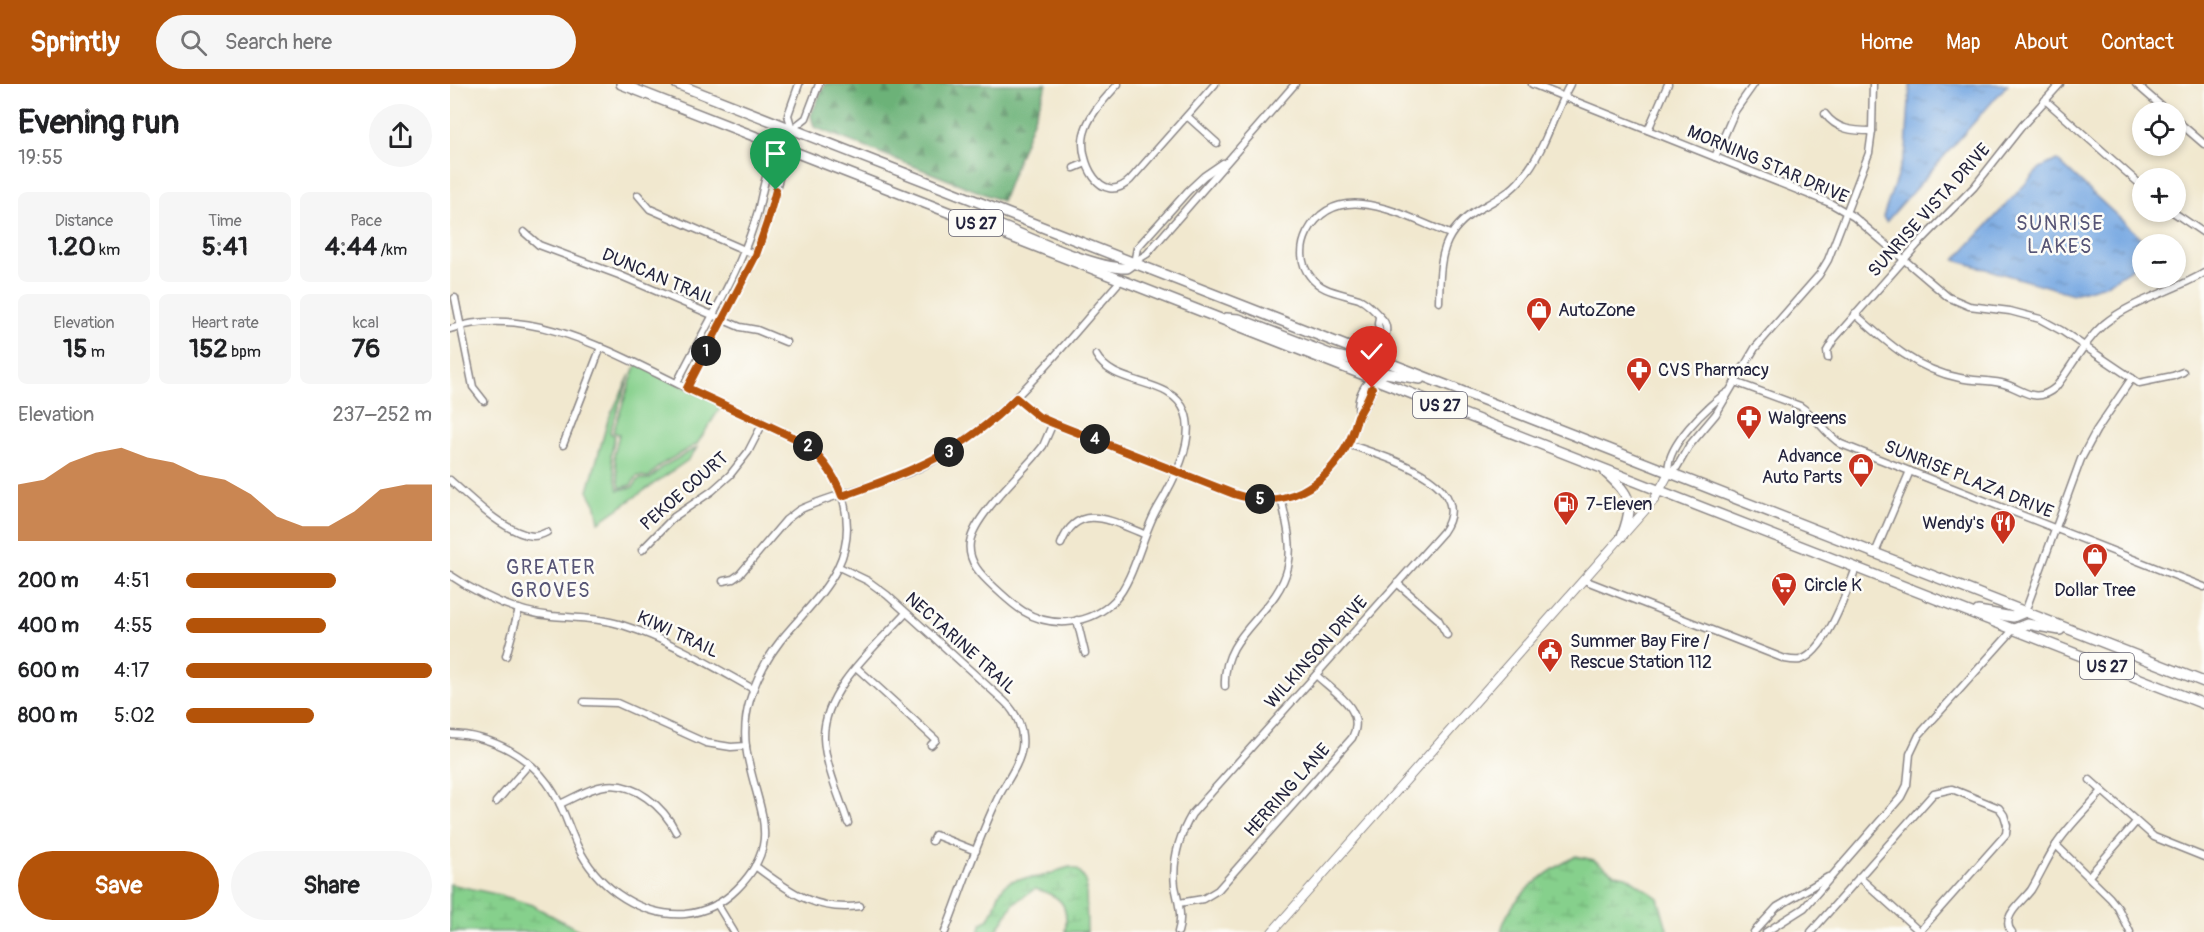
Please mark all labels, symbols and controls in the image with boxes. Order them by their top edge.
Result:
search box [156,15,576,69]
text: Sprintly [30,25,120,60]
icon: search [177,26,210,59]
text: Search here [225,28,332,56]
text: Home [1860,29,1913,56]
text: Map [1946,29,1981,56]
text: About [2014,29,2068,56]
text: Contact [2101,29,2174,56]
text: Evening run [18,102,179,143]
map controls [2132,102,2186,288]
button: locate [2132,102,2186,156]
button: share [369,104,432,167]
street label: MORNING STAR DRIVE [1684,120,1852,209]
pin [750,128,801,190]
icon: arrive [759,137,792,170]
street label: SUNRISE VISTA DRIVE [1863,139,1996,282]
text: 19:55 [18,145,63,170]
button: + [2132,168,2186,222]
road number: US 27 [949,210,1003,236]
text: Distance [55,211,113,231]
text: Time [208,211,242,231]
text: Pace [350,211,382,231]
district label: SUNRISE LAKES [2016,211,2104,259]
text: 1.20 [48,231,96,263]
text: 5:41 [202,231,248,263]
text: 4:44 [325,231,377,263]
button: − [2132,234,2186,288]
text: km [96,240,120,260]
text: /km [377,240,407,260]
street label: DUNCAN TRAIL [598,243,719,312]
shop icon: AutoZone [1524,295,1554,333]
place label: AutoZone [1558,299,1635,322]
text: Elevation [54,313,114,333]
text: Heart rate [191,313,259,333]
text: kcal [353,313,379,333]
pin [1346,326,1397,388]
text: 15 [63,333,87,365]
text: 152 [189,333,228,365]
text: 76 [352,333,380,365]
icon: check [1355,335,1388,368]
pin: 1 [691,336,721,366]
text: 1 [703,341,709,361]
text: m [87,342,105,362]
text: bpm [228,342,261,362]
pharmacy icon: CVS Pharmacy [1624,355,1654,393]
place label: CVS Pharmacy [1658,359,1769,382]
road number: US 27 [1413,392,1467,418]
text: Elevation [18,402,94,427]
text: 237–252 m [333,402,432,427]
pharmacy icon: Walgreens [1734,403,1764,441]
place label: Walgreens [1768,407,1846,430]
pin: 4 [1080,424,1110,454]
text: 4 [1090,429,1100,449]
pin: 2 [793,431,823,461]
street label: SUNRISE PLAZA DRIVE [1881,435,2057,524]
text: 2 [804,436,812,456]
pin: 3 [934,437,964,467]
text: 3 [945,442,953,462]
place label: Advance Auto Parts [1762,445,1842,489]
street label: PEKOE COURT [636,447,733,536]
shop icon: Advance Auto Parts [1846,451,1876,489]
pin: 5 [1245,484,1275,514]
text: 5 [1256,489,1264,509]
fuel station icon: 7-Eleven [1551,489,1581,527]
place label: 7-Eleven [1586,493,1653,516]
restaurant icon: Wendy's [1988,508,2018,546]
place label: Wendy's [1922,512,1984,535]
shop icon: Dollar Tree [2080,541,2110,579]
district label: GREATER GROVES [506,555,596,603]
text: 200 m [18,568,79,593]
text: 4:51 [114,568,150,593]
supermarket icon: Circle K [1769,570,1799,608]
place label: Circle K [1804,574,1862,597]
place label: Dollar Tree [2054,579,2136,602]
street label: NECTARINE TRAIL [900,587,1021,699]
street label: WILKINSON DRIVE [1260,591,1373,713]
street label: KIWI TRAIL [633,606,722,663]
text: 400 m [18,613,79,638]
text: 4:55 [114,613,153,638]
place label: Summer Bay Fire / Rescue Station 112 [1570,630,1712,674]
public building icon: Summer Bay Fire / Rescue Station 112 [1535,636,1565,674]
road number: US 27 [2080,653,2134,679]
text: 600 m [18,658,79,683]
text: 4:17 [114,658,149,683]
text: 800 m [18,703,78,728]
text: 5:02 [114,703,155,728]
street label: HERRING LANE [1239,739,1335,842]
button: Save [18,851,219,920]
button: Share [231,851,432,920]

